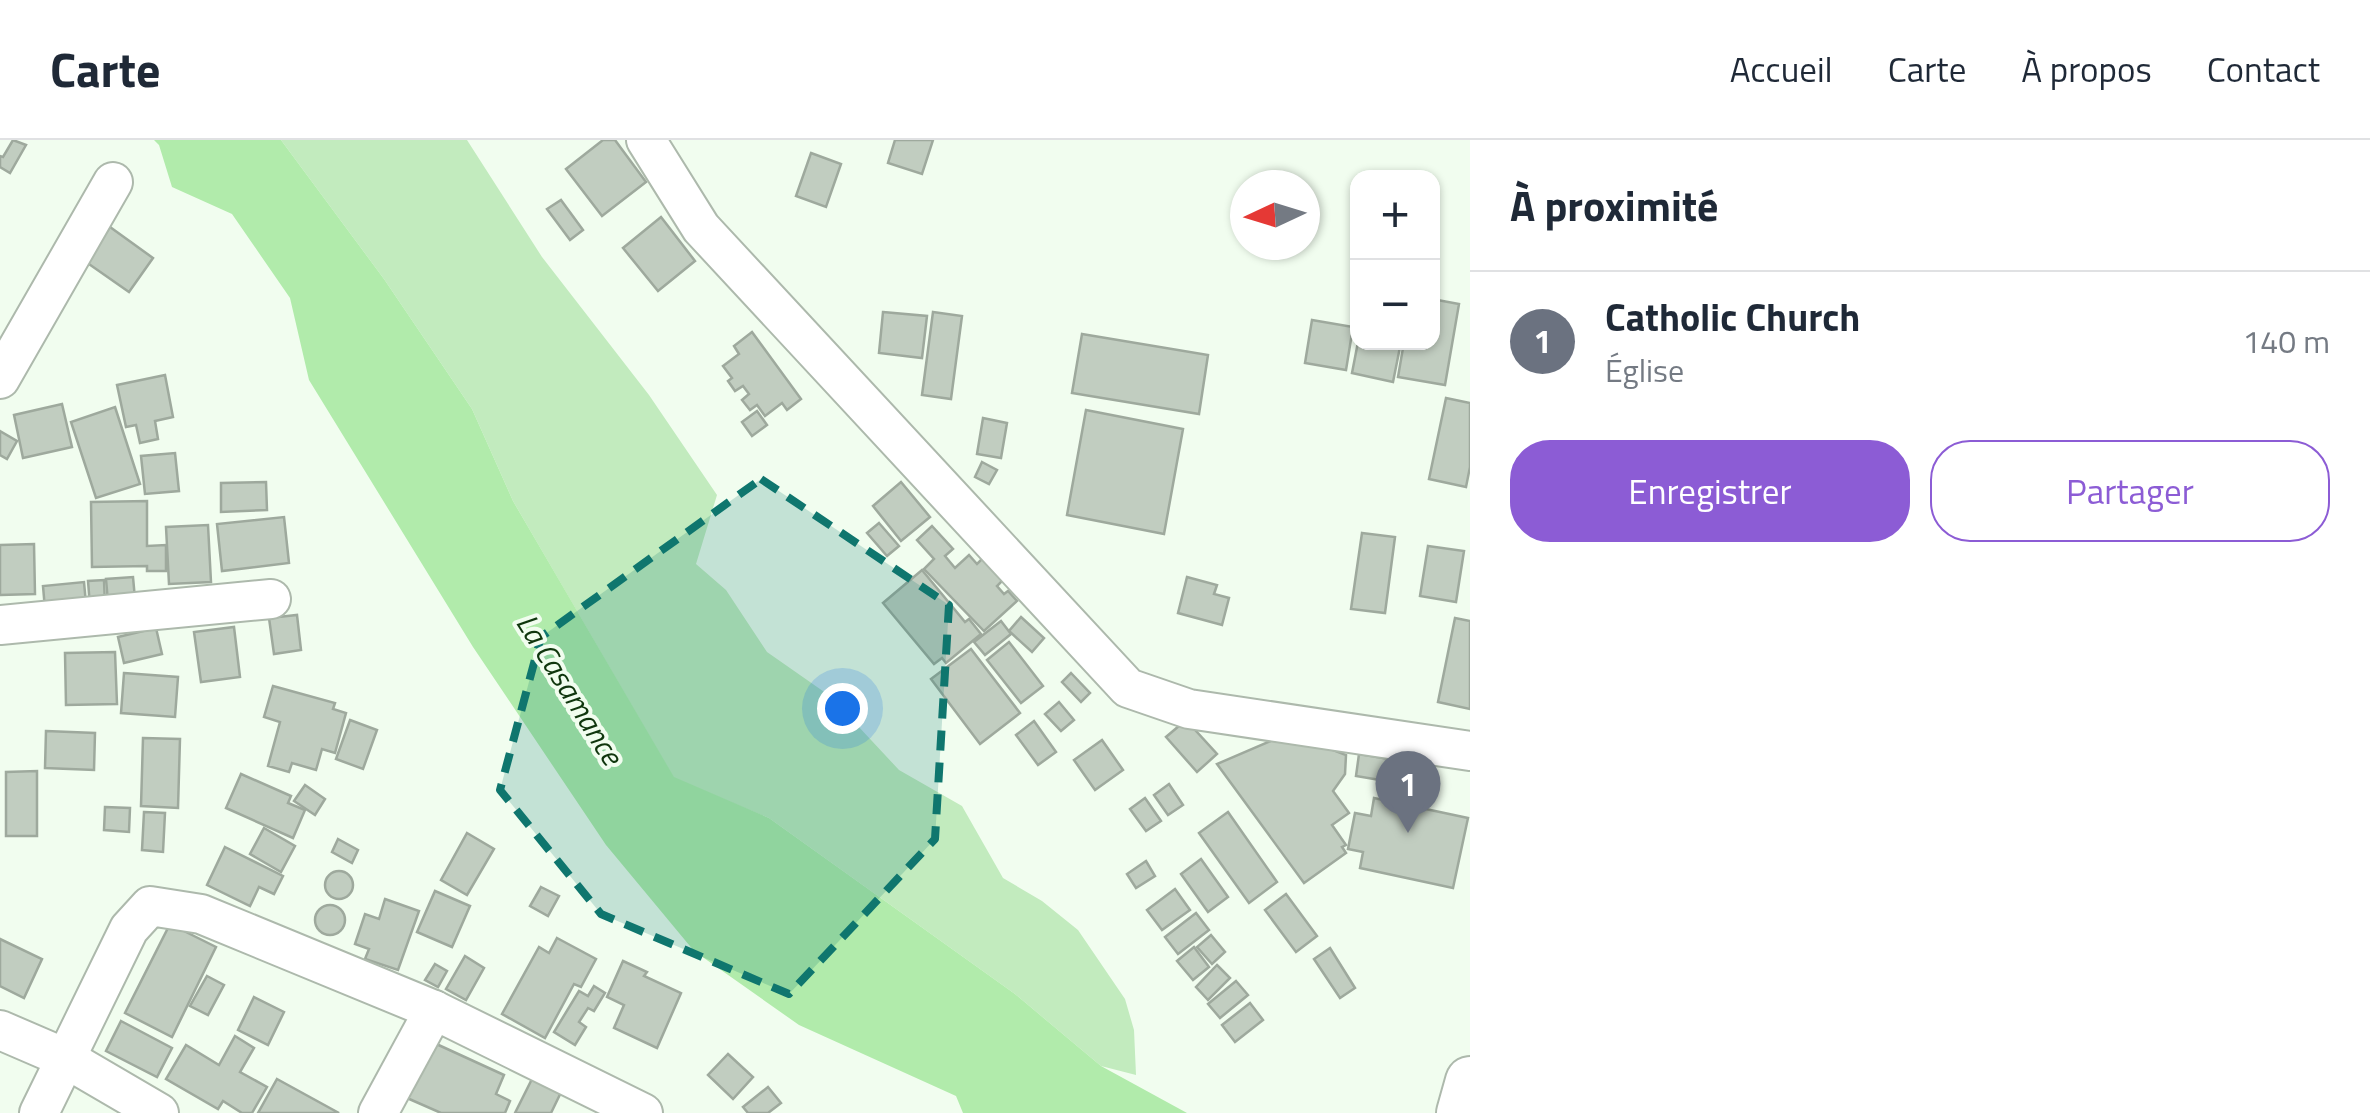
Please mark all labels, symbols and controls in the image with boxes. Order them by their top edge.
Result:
text: Carte [50,33,160,106]
text: Accueil [1730,42,1833,96]
text: Carte [1888,42,1966,96]
text: À propos [2021,42,2152,96]
text: Contact [2207,42,2320,96]
north arrow [1230,170,1320,260]
map controls [1350,170,1440,350]
button: + [1350,170,1440,260]
text: À proximité [1510,173,1718,237]
button: − [1350,260,1440,350]
text: Catholic Church [1605,288,1860,346]
text: 1 [1534,317,1551,365]
text: 140 m [2242,317,2330,365]
text: Église [1605,346,1684,394]
button: Enregistrer [1510,440,1910,542]
button: Partager [1930,440,2330,542]
water label: La Casamance [505,604,636,775]
your location [817,683,868,734]
pin: 1 [1376,750,1440,833]

